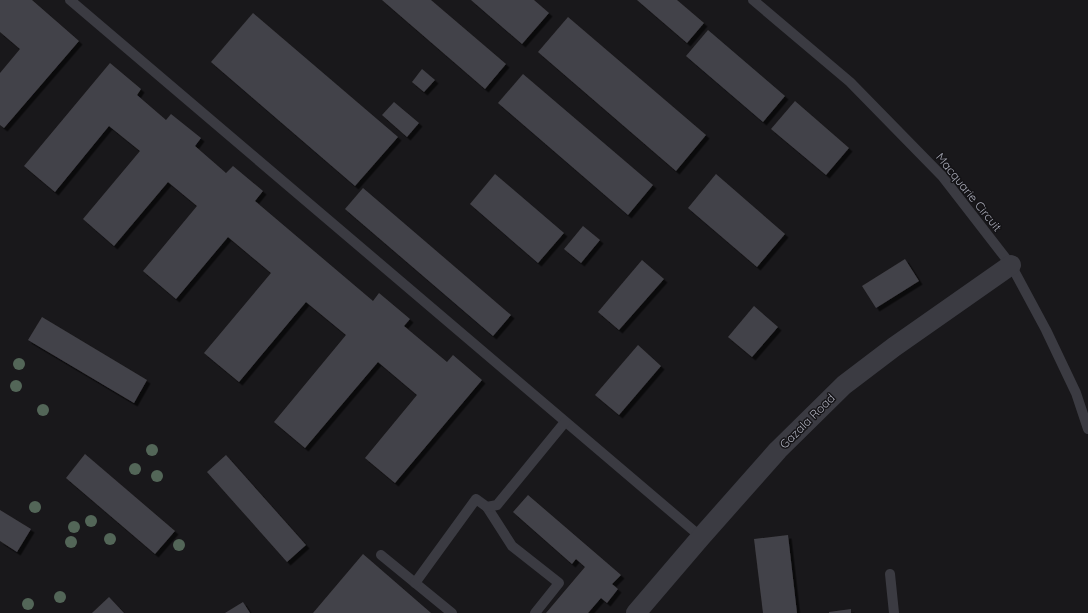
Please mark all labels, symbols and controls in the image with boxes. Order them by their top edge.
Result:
street label: Macquarie Circuit [933,150,1005,234]
street label: Gazala Road [776,390,838,452]

